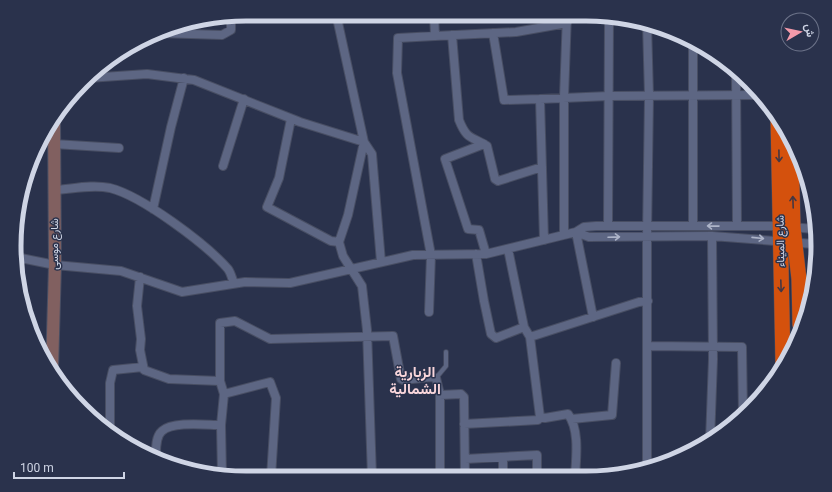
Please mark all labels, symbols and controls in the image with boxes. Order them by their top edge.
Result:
north arrow [780,12,820,52]
text: ش [802,23,817,38]
one-way arrow [775,149,783,162]
one-way arrow [789,196,796,209]
street label: شارع الميناء [774,215,788,267]
street label: شارع موسى [48,218,62,270]
one-way arrow [707,222,720,230]
one-way arrow [607,233,620,241]
one-way arrow [751,235,764,242]
one-way arrow [777,279,785,292]
district label: الزبارية الشمالية [389,363,441,398]
scale bar [14,454,124,480]
text: 100 m [20,461,54,475]

